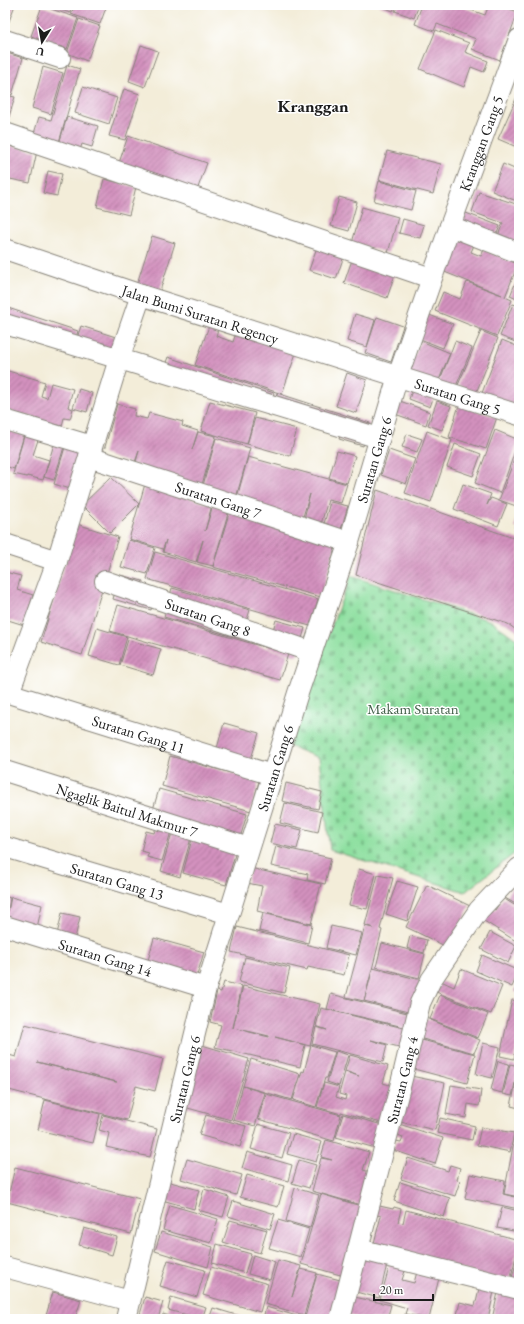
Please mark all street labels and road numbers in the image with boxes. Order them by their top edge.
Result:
street label: Kranggan Gang 5 [454,93,507,194]
street label: Jalan Bumi Suratan Regency [118,279,282,348]
street label: Suratan Gang 5 [412,373,503,418]
street label: Suratan Gang 6 [352,414,395,505]
street label: Suratan Gang 7 [173,476,264,522]
street label: Suratan Gang 8 [163,593,253,640]
street label: Suratan Gang 11 [90,710,188,757]
street label: Suratan Gang 6 [252,723,297,813]
street label: Ngaglik Baitul Makmur 7 [54,778,201,841]
street label: Suratan Gang 13 [68,858,166,903]
street label: Suratan Gang 14 [56,934,155,980]
street label: Suratan Gang 6 [164,1033,204,1124]
street label: Suratan Gang 4 [381,1034,422,1125]

